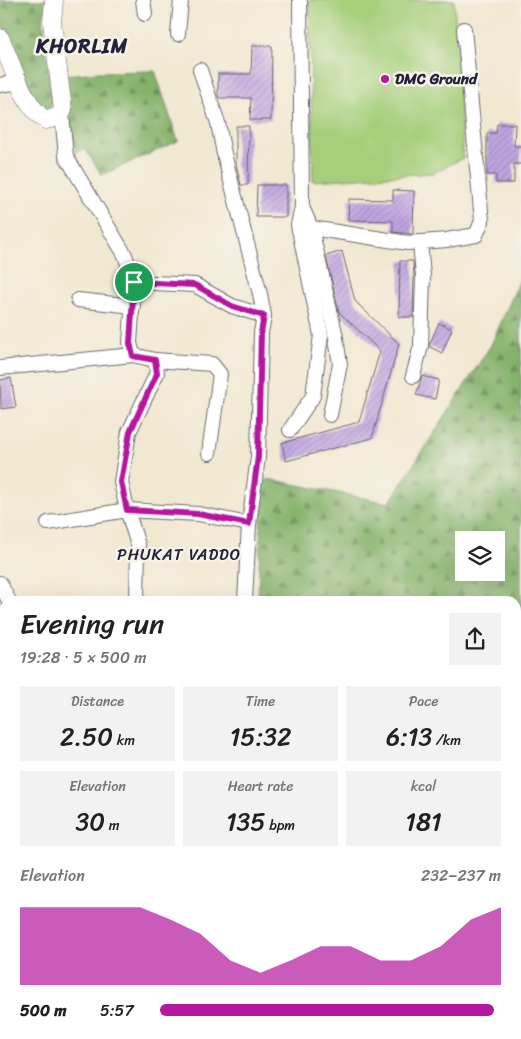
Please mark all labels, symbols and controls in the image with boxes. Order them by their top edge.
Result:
district label: KHORLIM [35,29,128,64]
place label: DMC Ground [395,66,479,92]
marker: DMC Ground [379,73,391,85]
pin [113,261,155,303]
icon: arrive [120,268,148,296]
map controls [455,531,505,581]
button: layers [455,531,505,581]
district label: PHUKAT VADDO [117,540,241,569]
text: Evening run [20,599,164,648]
button: share [449,613,501,665]
text: 19:28 · 5 × 500 m [20,643,146,672]
text: Distance [71,689,124,714]
text: Time [246,689,275,714]
text: Pace [409,689,438,714]
text: 2.50 [60,714,113,759]
text: 15:32 [230,714,291,759]
text: 6:13 [386,714,432,759]
text: km [113,728,135,753]
text: /km [432,728,461,753]
text: Elevation [69,774,126,799]
text: Heart rate [228,774,293,799]
text: kcal [411,774,436,799]
text: 30 [76,799,105,844]
text: 135 [226,799,266,844]
text: 181 [405,799,442,844]
text: m [105,813,119,838]
text: bpm [266,813,295,838]
text: Elevation [20,861,85,890]
text: 232–237 m [421,861,501,890]
text: 500 m [20,996,66,1025]
text: 5:57 [100,996,134,1025]

